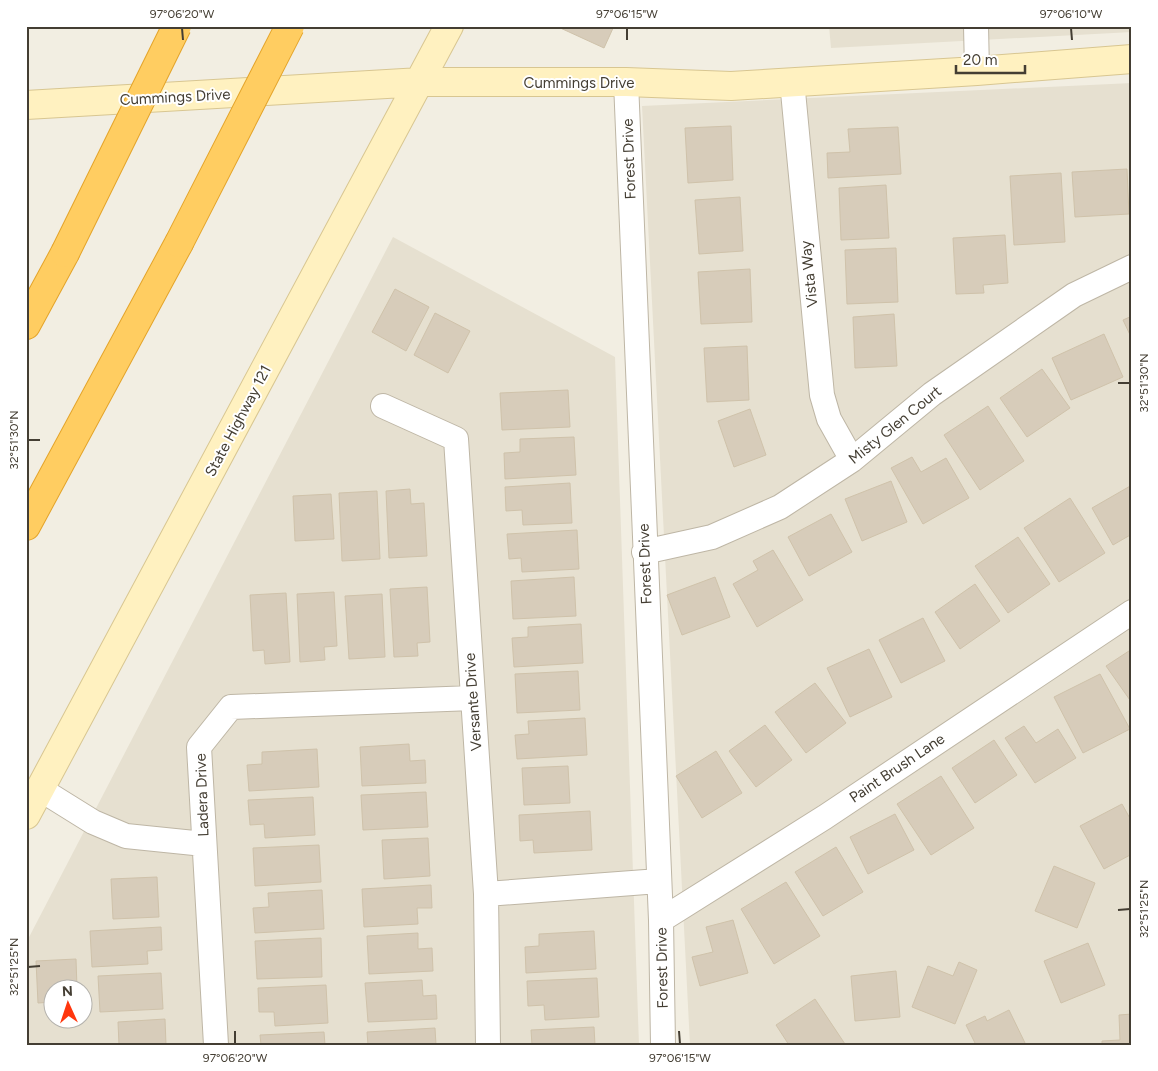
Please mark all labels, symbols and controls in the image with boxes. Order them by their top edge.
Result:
text: 97°06'20"W [150,7,215,21]
text: 97°06'15"W [596,7,658,21]
text: 97°06'10"W [1040,7,1103,21]
scale bar [956,42,1024,74]
text: 20 m [963,51,997,69]
street label: Cummings Drive [524,74,634,92]
street label: Cummings Drive [119,85,231,109]
street label: Forest Drive [619,118,639,200]
street label: Vista Way [797,240,821,308]
text: 32°51'30"N [1137,353,1151,413]
street label: State Highway 121 [201,362,275,480]
street label: Misty Glen Court [845,382,945,468]
text: 32°51'30"N [7,410,21,470]
street label: Forest Drive [635,523,655,605]
street label: Versante Drive [461,652,485,752]
street label: Paint Brush Lane [846,729,948,807]
street label: Ladera Drive [192,753,212,837]
text: 32°51'25"N [1137,880,1151,938]
street label: Forest Drive [652,927,672,1009]
text: 32°51'25"N [7,938,21,996]
north arrow [42,978,92,1028]
text: N [61,983,73,1000]
text: 97°06'20"W [203,1051,268,1065]
text: 97°06'15"W [649,1051,711,1065]

